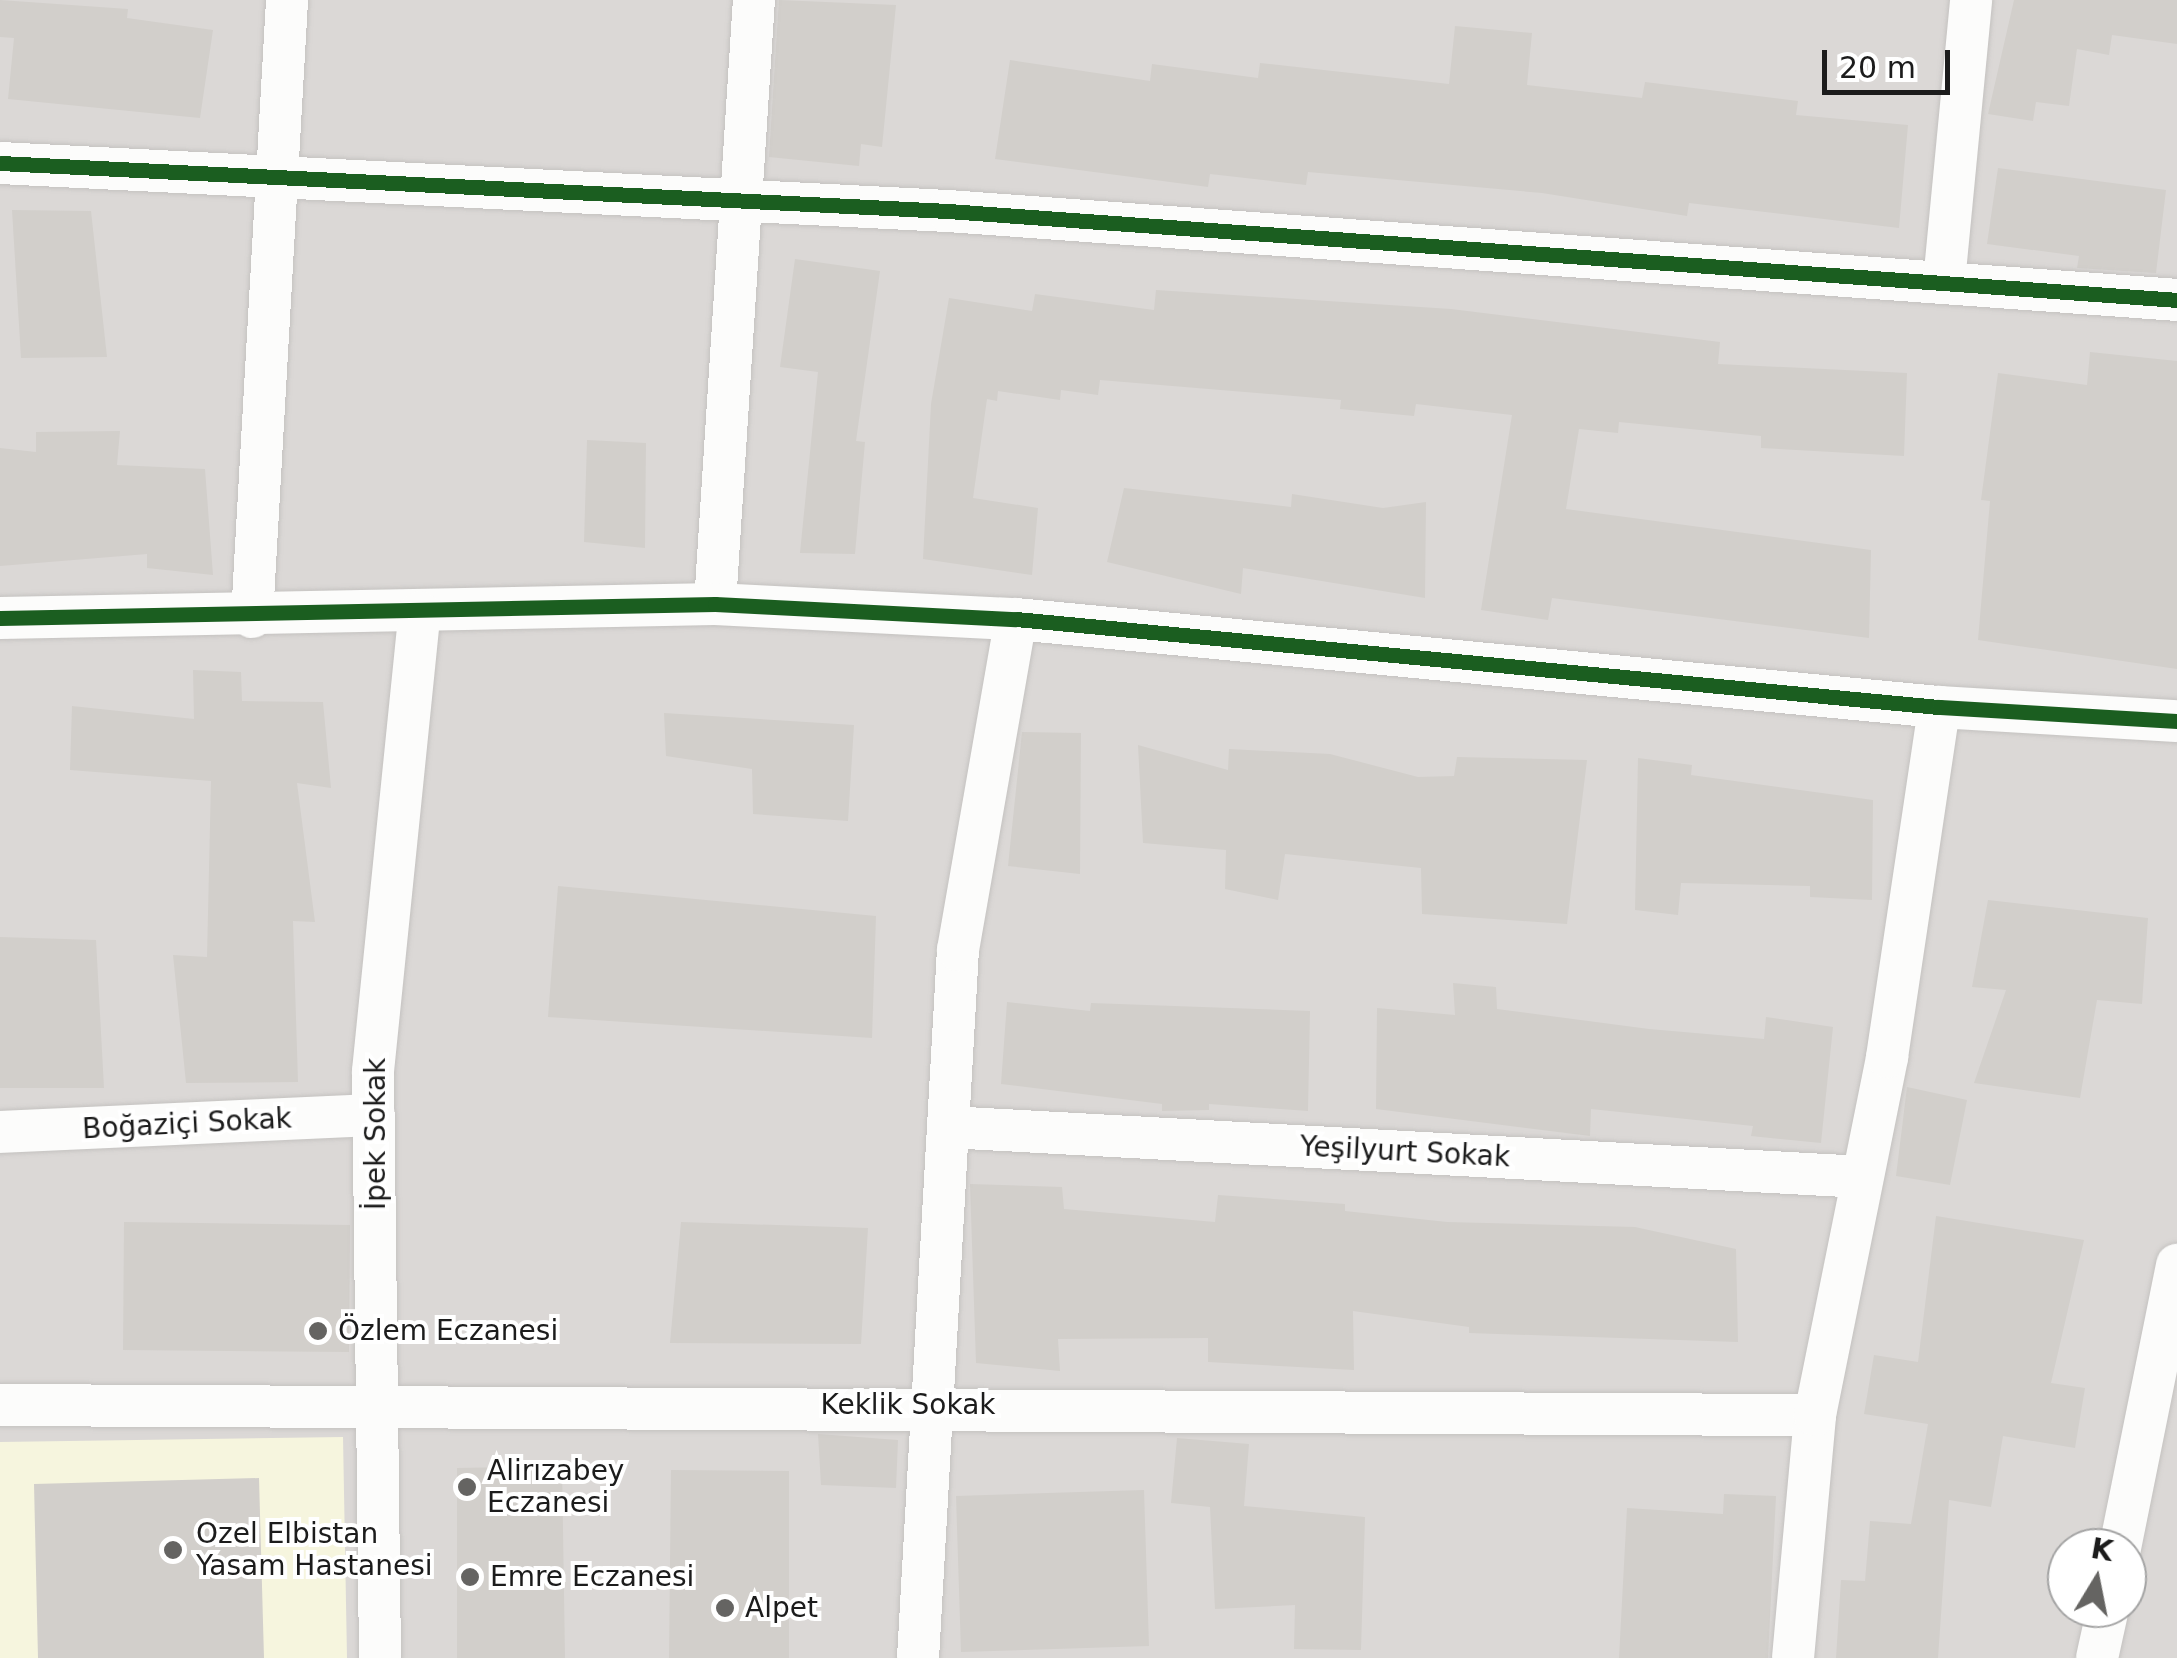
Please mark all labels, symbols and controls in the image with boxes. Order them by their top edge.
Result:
scale bar [1827,30,1954,92]
text: 20 m [1839,50,1916,85]
street label: İpek Sokak [359,1058,393,1210]
street label: Boğaziçi Sokak [81,1102,293,1146]
street label: Yeşilyurt Sokak [1299,1130,1511,1174]
place label: Özlem Eczanesi [338,1314,558,1348]
marker: Özlem Eczanesi [307,1320,329,1342]
street label: Keklik Sokak [820,1388,996,1422]
place label: Alirızabey Eczanesi [487,1454,624,1520]
marker: Alirızabey Eczanesi [456,1476,478,1498]
place label: Ozel Elbistan Yasam Hastanesi [196,1517,433,1583]
north arrow [2047,1528,2147,1628]
text: K [2088,1532,2115,1568]
marker: Ozel Elbistan Yasam Hastanesi [160,1537,186,1563]
place label: Emre Eczanesi [490,1560,694,1594]
marker: Emre Eczanesi [459,1566,481,1588]
place label: Alpet [745,1591,818,1625]
marker: Alpet [714,1597,736,1619]

